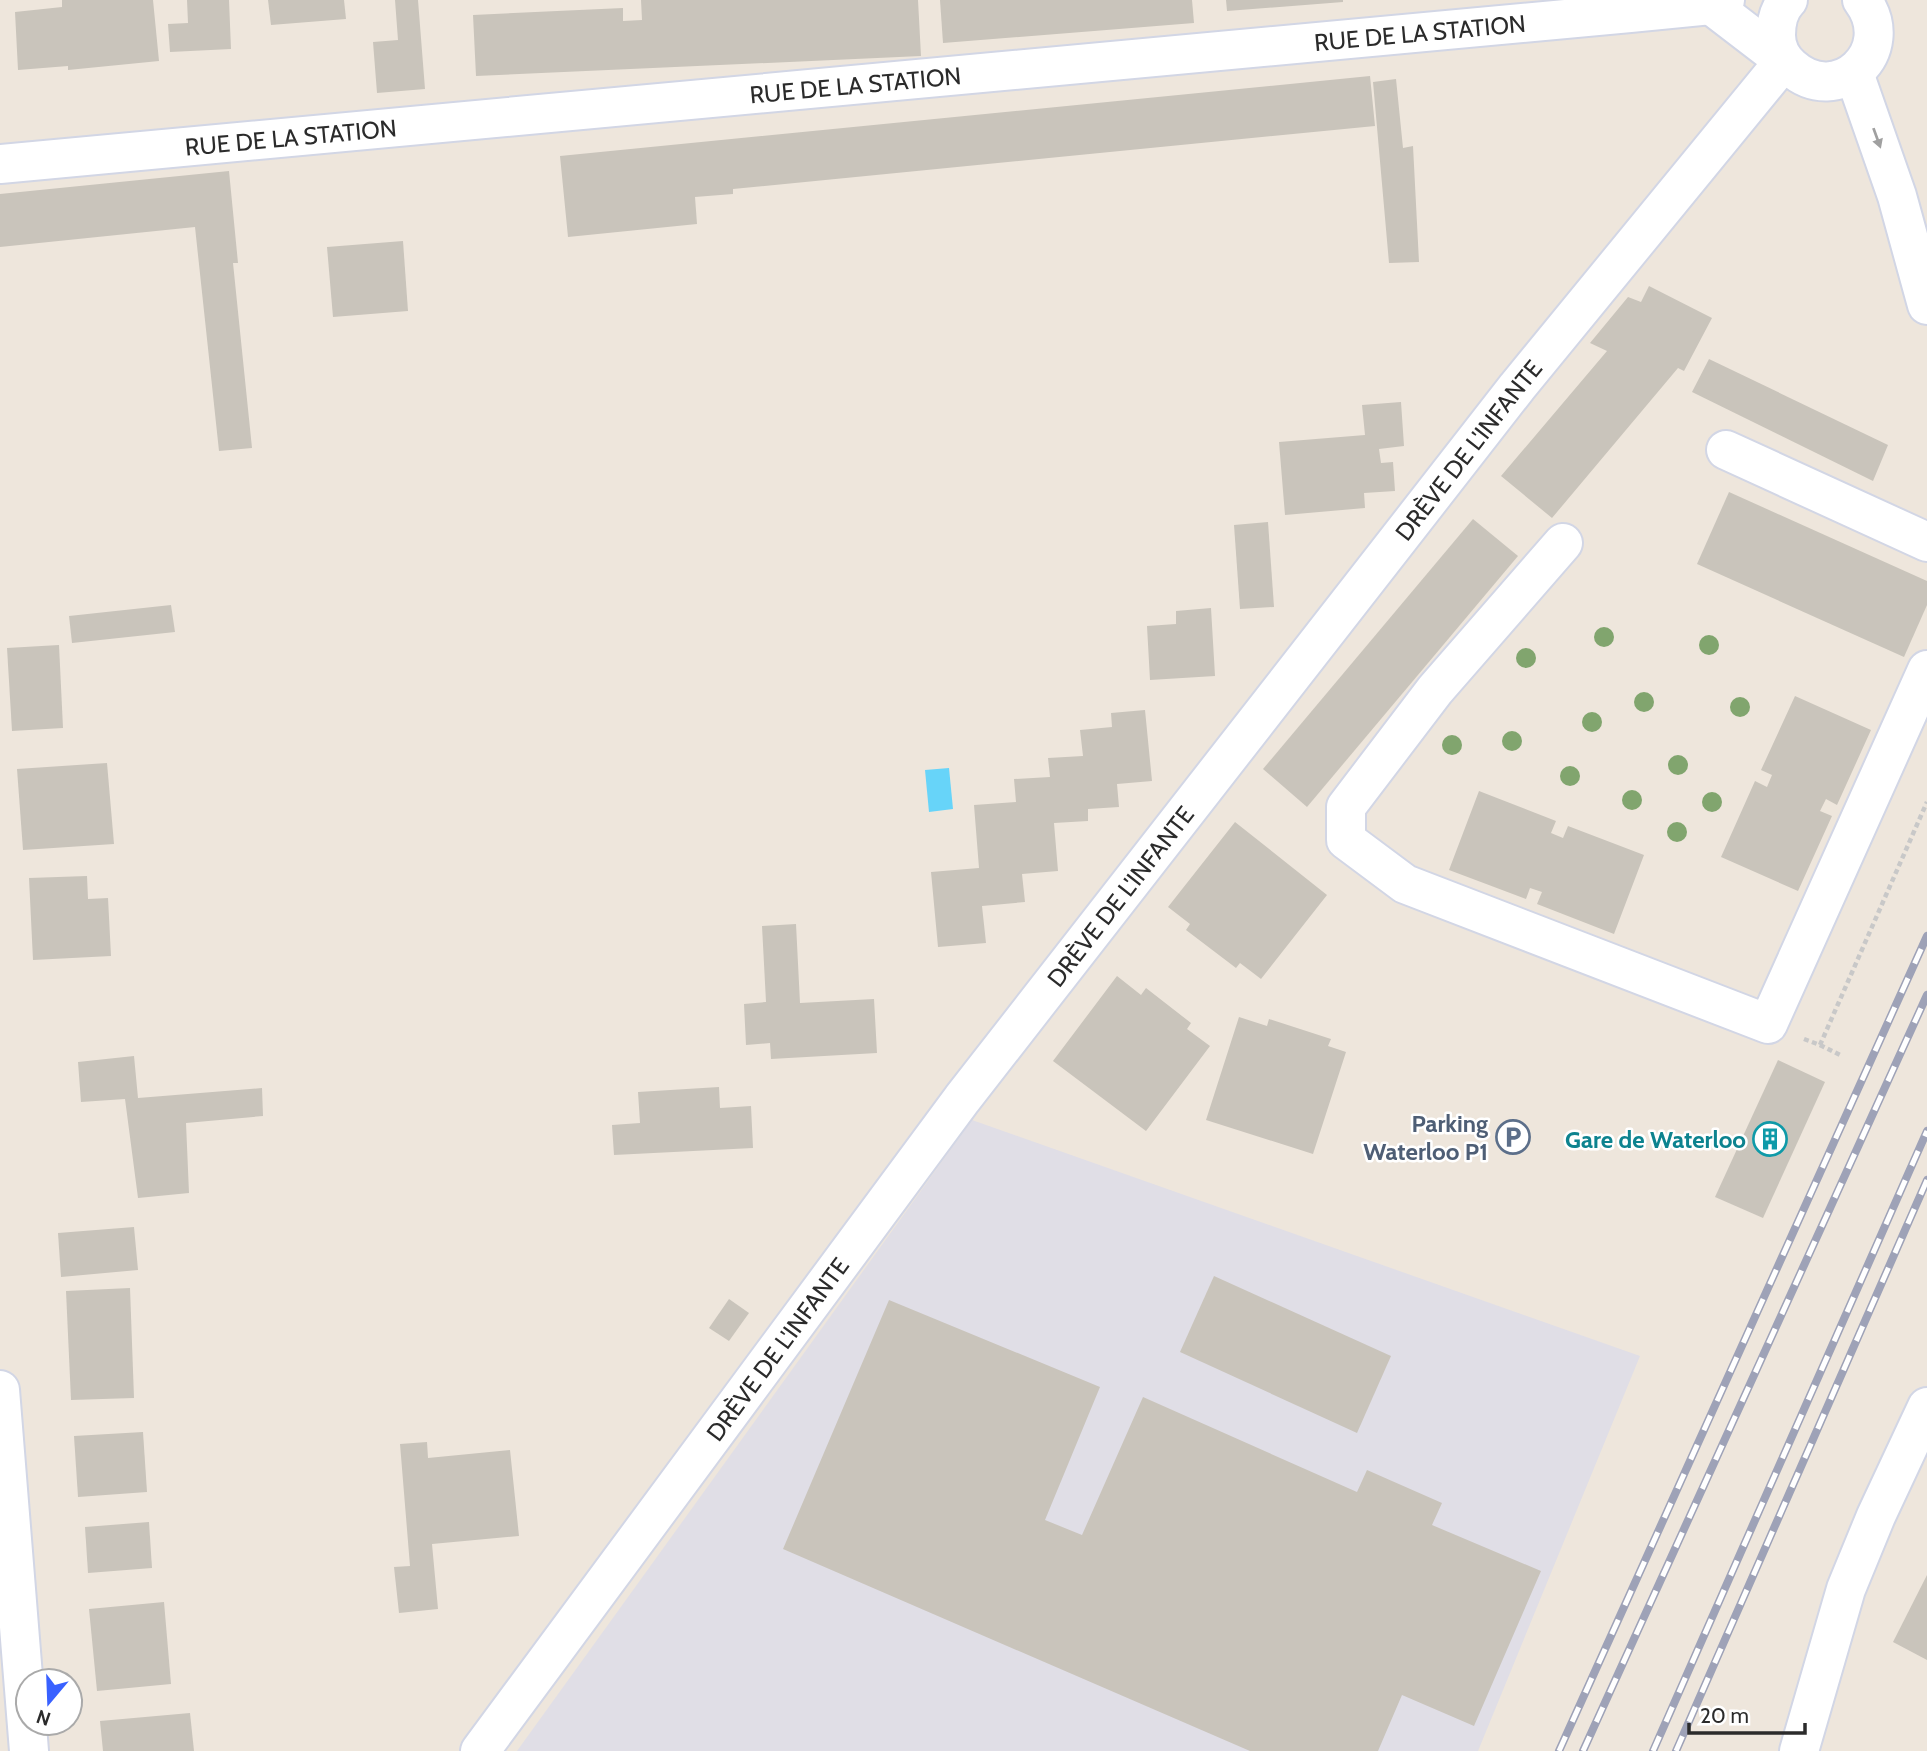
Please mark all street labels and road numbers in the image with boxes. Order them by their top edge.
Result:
street label: RUE DE LA STATION [1313,8,1527,57]
street label: RUE DE LA STATION [748,61,962,109]
street label: RUE DE LA STATION [184,113,398,161]
street label: DRÈVE DE L'INFANTE [1389,354,1548,546]
street label: DRÈVE DE L'INFANTE [1041,800,1199,992]
street label: DRÈVE DE L'INFANTE [700,1252,855,1446]

